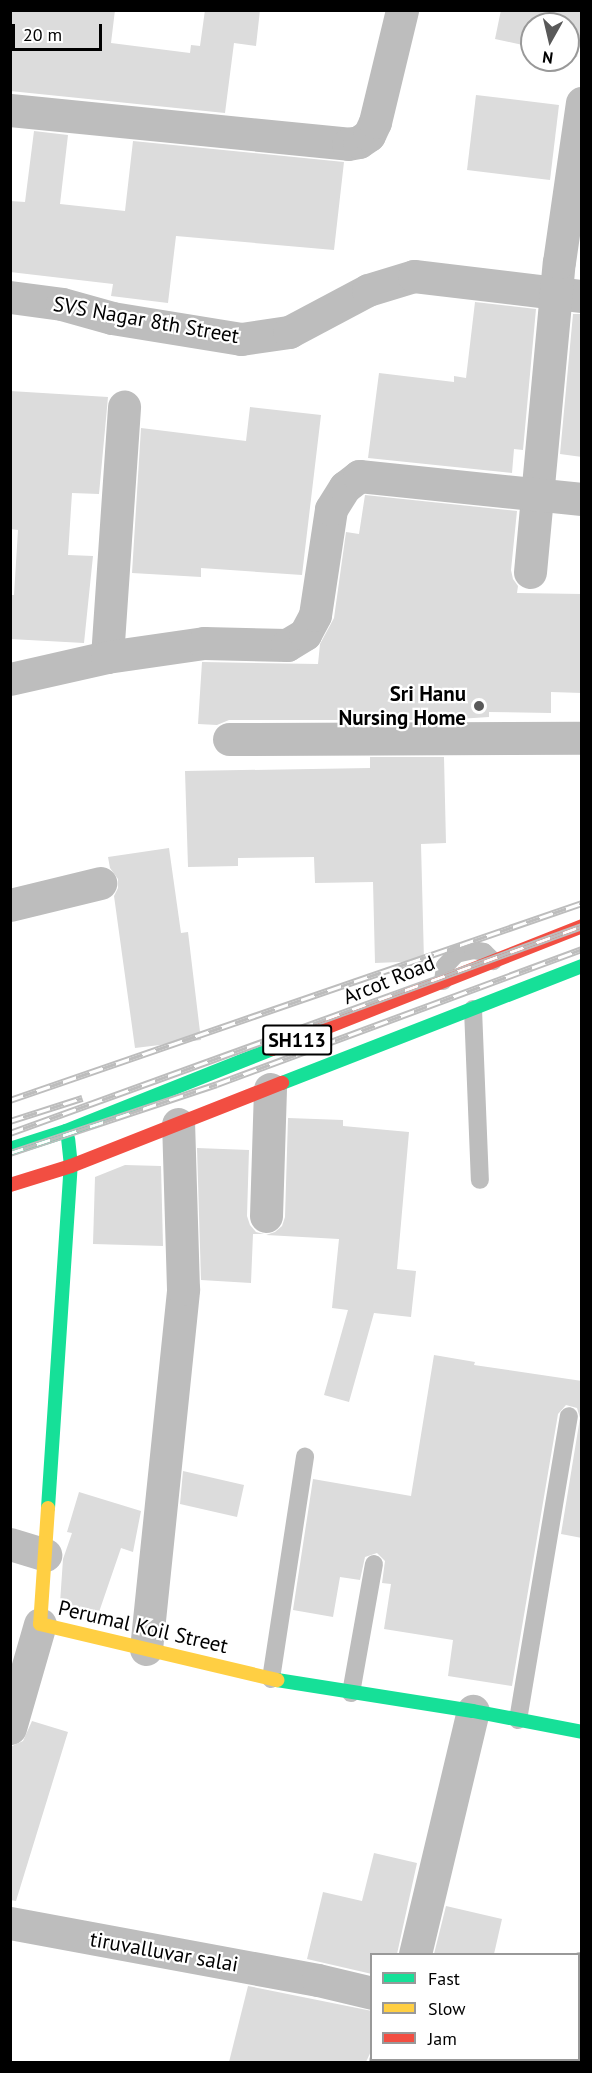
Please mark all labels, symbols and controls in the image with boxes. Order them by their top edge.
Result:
scale bar [15,12,105,50]
north arrow [520,12,580,72]
text: 20 m [23,23,62,46]
text: N [541,47,554,68]
street label: SVS Nagar 8th Street [51,291,241,349]
place label: Sri Hanu Nursing Home [338,681,466,731]
marker: Sri Hanu Nursing Home [470,697,488,715]
street label: Arcot Road [339,950,439,1010]
road number: SH113 [261,1023,333,1057]
street label: Perumal Koil Street [56,1595,230,1659]
street label: tiruvalluvar salai [88,1927,240,1977]
legend [370,1953,580,2061]
text: Fast [428,1967,460,1990]
text: Slow [428,1997,466,2020]
text: Jam [428,2027,457,2050]

